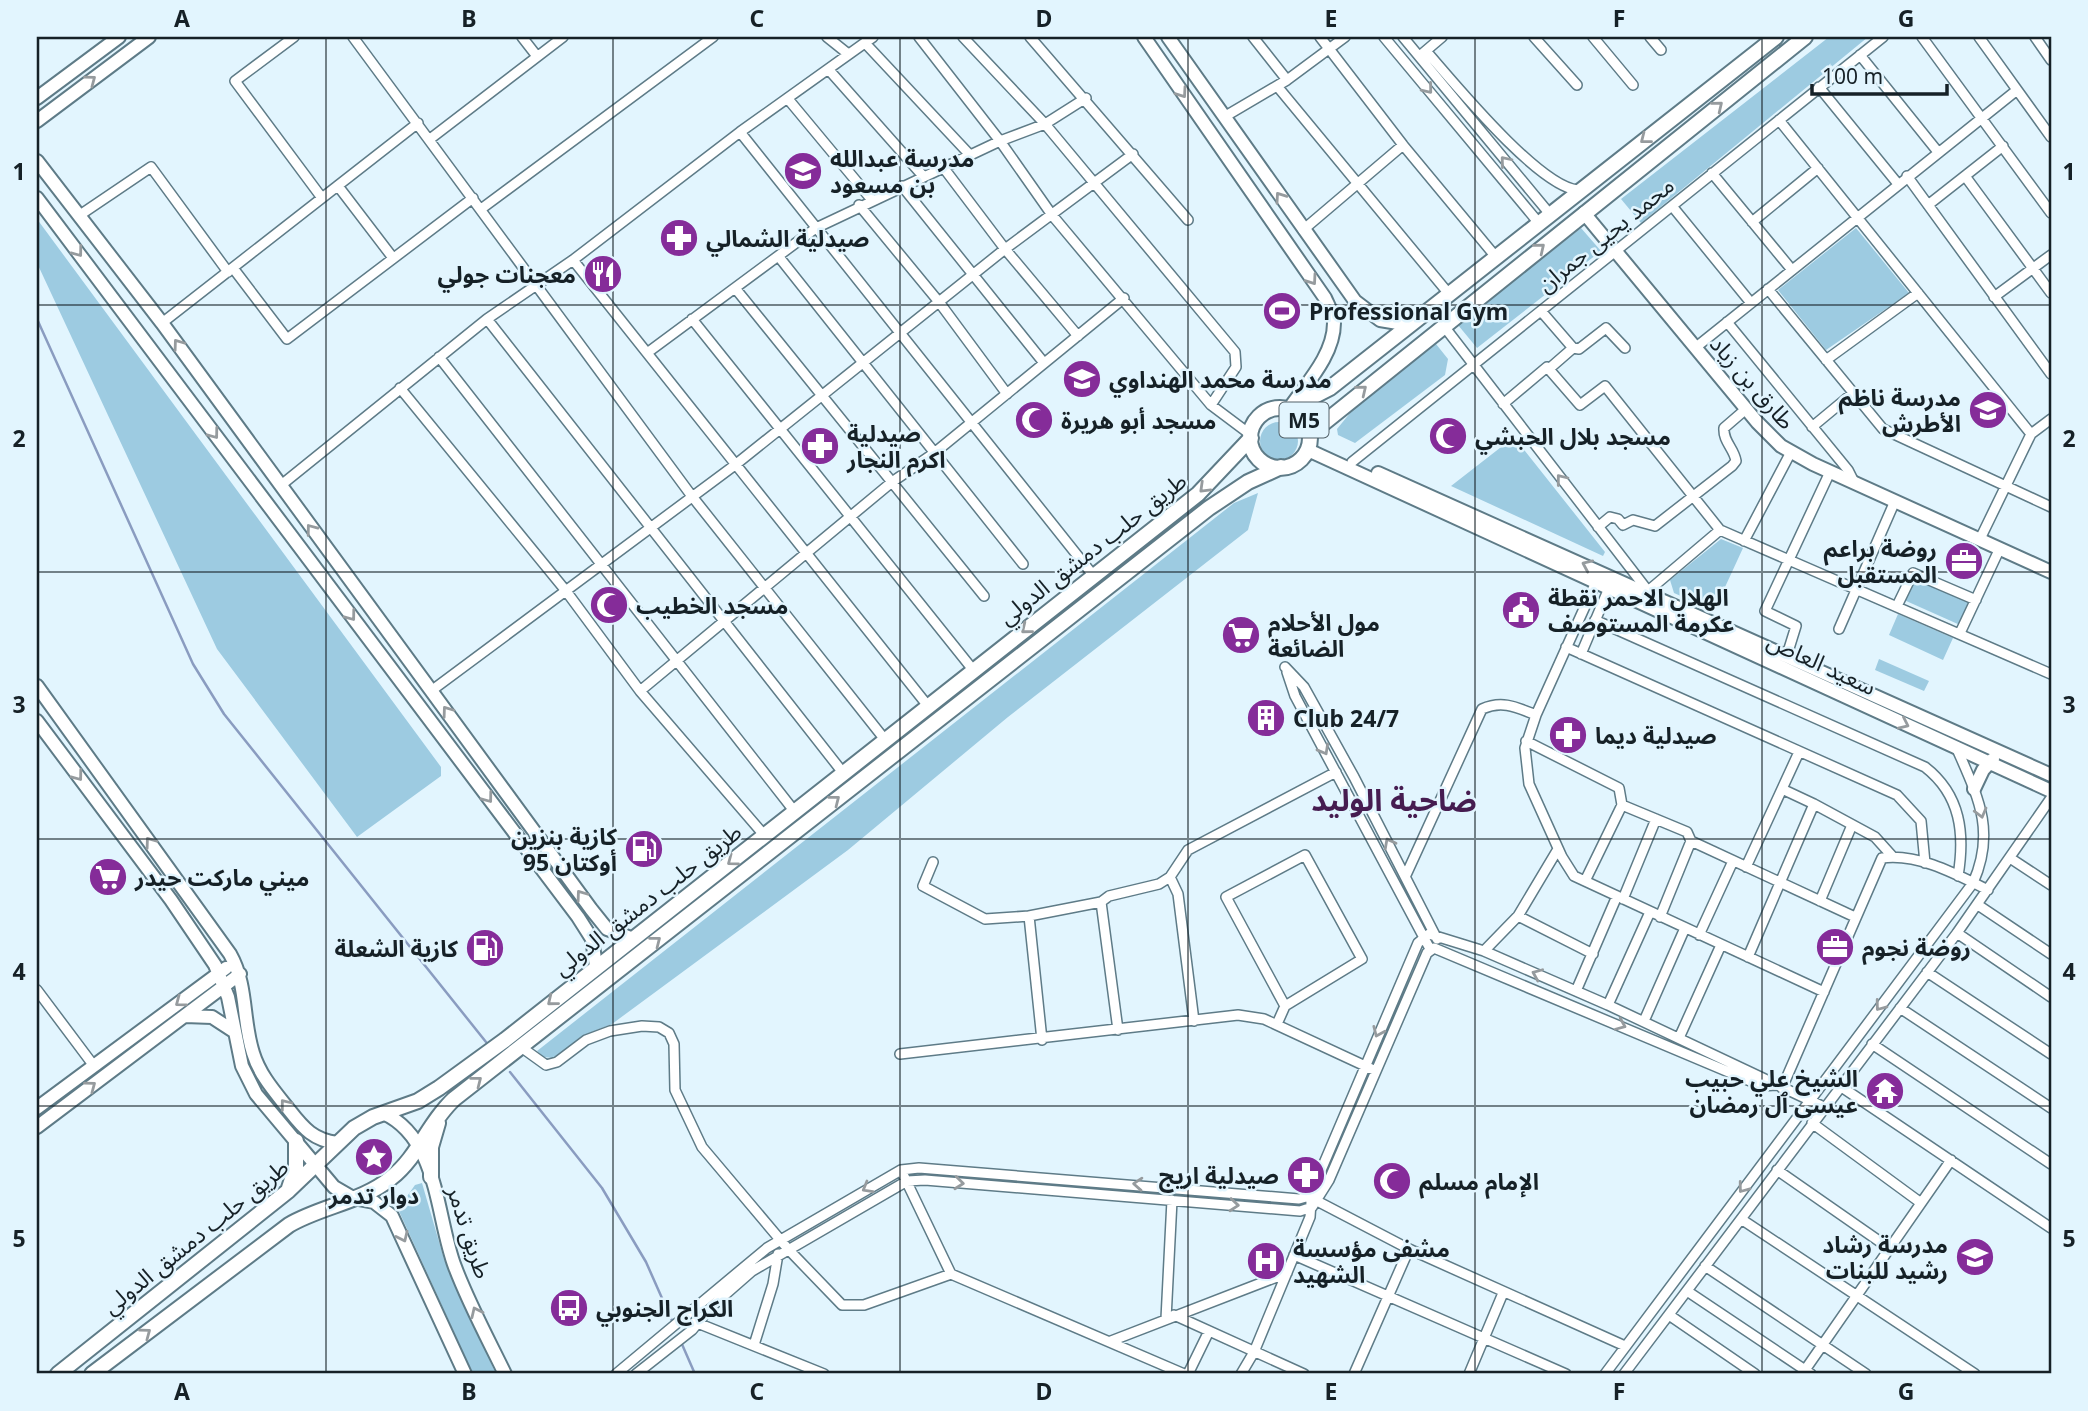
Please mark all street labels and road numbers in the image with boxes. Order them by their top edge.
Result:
street label: محمد يحيى جمران [1530,169,1680,299]
street label: طارق بن زياد [1703,328,1803,436]
road number: M5 [1280,402,1328,438]
street label: طريق حلب دمشق الدولي [991,464,1194,634]
street label: سعيد العاص [1762,624,1882,702]
street label: طريق حلب دمشق الدولي [546,815,749,985]
street label: طريق حلب دمشق الدولي [95,1151,296,1323]
street label: طريق تدمر [440,1181,500,1282]

